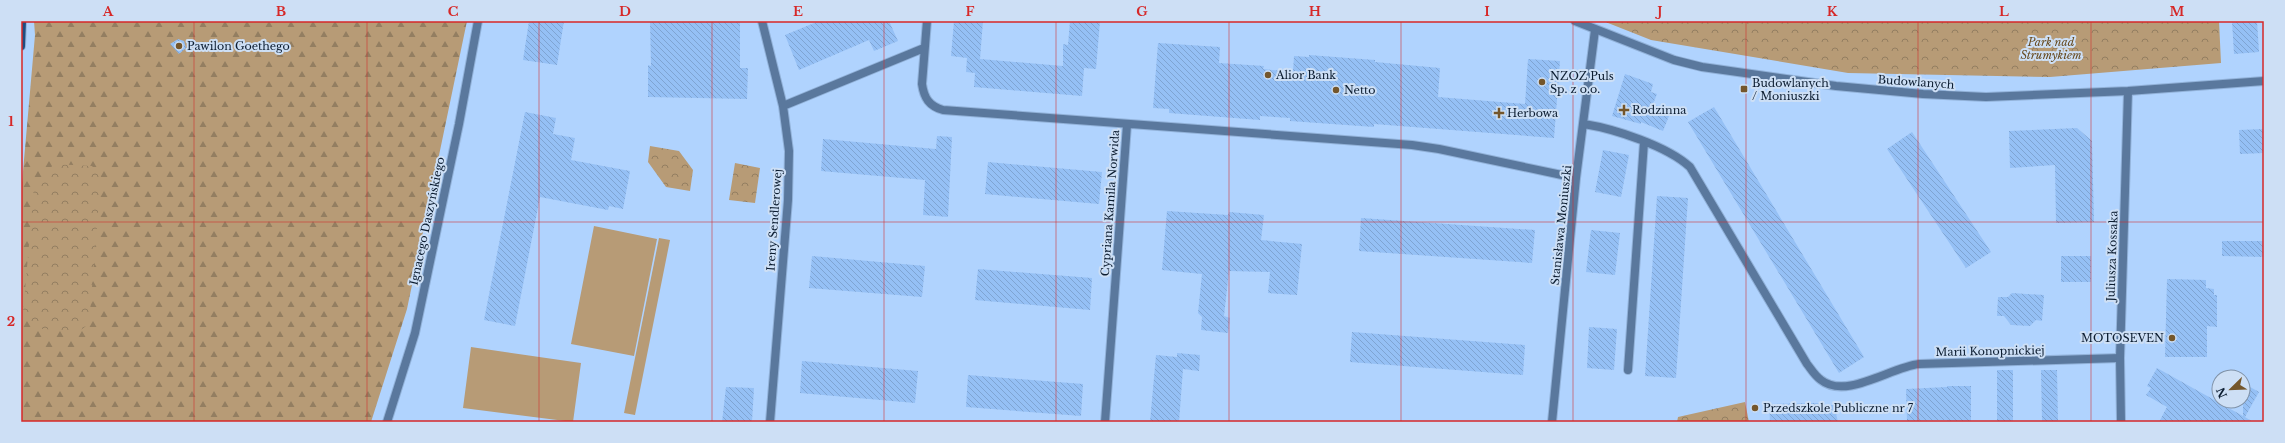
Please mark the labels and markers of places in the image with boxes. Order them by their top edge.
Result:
place label: Pawilon Goethego [187,39,290,53]
marker: Pawilon Goethego [174,41,184,51]
place label: Alior Bank [1275,68,1336,82]
place label: NZOZ Puls Sp. z o.o. [1550,69,1614,96]
marker: Alior Bank [1263,70,1273,80]
place label: Budowlanych / Moniuszki [1752,76,1829,103]
marker: NZOZ Puls Sp. z o.o. [1537,77,1547,87]
place label: Netto [1344,83,1375,97]
marker: Budowlanych / Moniuszki [1739,84,1749,94]
marker: Netto [1331,85,1341,95]
place label: Rodzinna [1632,103,1687,117]
marker: Rodzinna [1619,105,1629,115]
place label: Herbowa [1507,106,1559,120]
marker: Herbowa [1494,108,1504,118]
place label: MOTOSEVEN [2081,331,2164,345]
marker: MOTOSEVEN [2167,333,2177,343]
place label: Przedszkole Publiczne nr 7 [1763,401,1914,415]
marker: Przedszkole Publiczne nr 7 [1750,403,1760,413]

